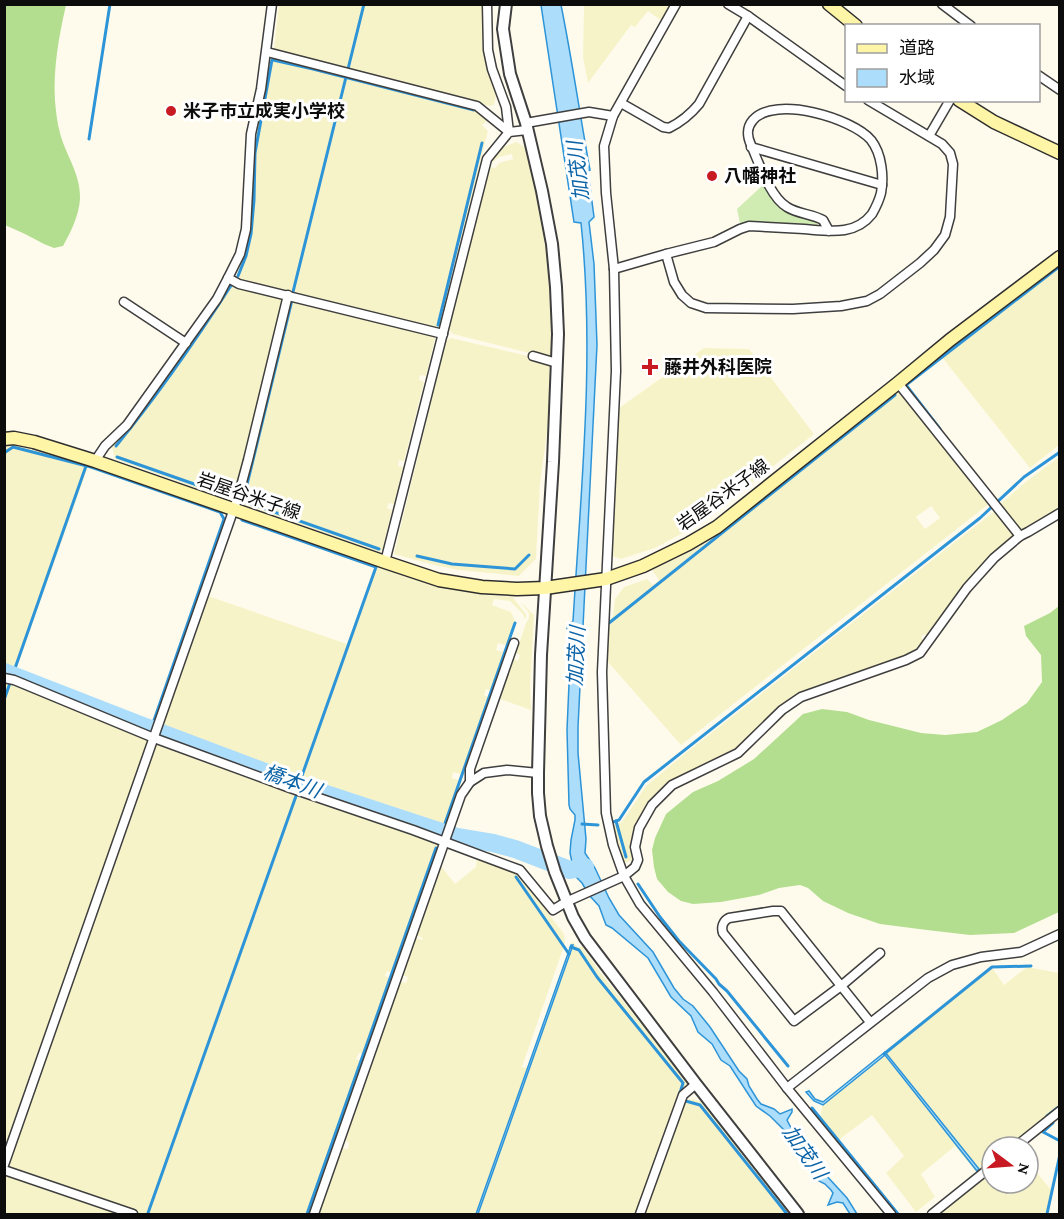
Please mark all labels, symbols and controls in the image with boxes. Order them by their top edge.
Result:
legend [845,24,1040,102]
text: 道路 [899,38,935,58]
text: 水域 [899,68,935,88]
place label: 米子市立成実小学校 [183,101,345,121]
marker: 米子市立成実小学校 [164,104,178,118]
water label: 加茂川 [563,138,593,202]
place label: 八幡神社 [724,166,796,186]
marker: 八幡神社 [705,169,719,183]
place label: 藤井外科医院 [664,357,772,377]
marker: 藤井外科医院 [641,358,659,376]
street label: 岩屋谷米子線 [673,455,773,535]
street label: 岩屋谷米子線 [195,469,303,523]
water label: 加茂川 [563,623,589,687]
water label: 橋本川 [260,760,326,802]
water label: 加茂川 [779,1121,832,1185]
north arrow [980,1135,1040,1195]
text: N [1014,1161,1034,1177]

